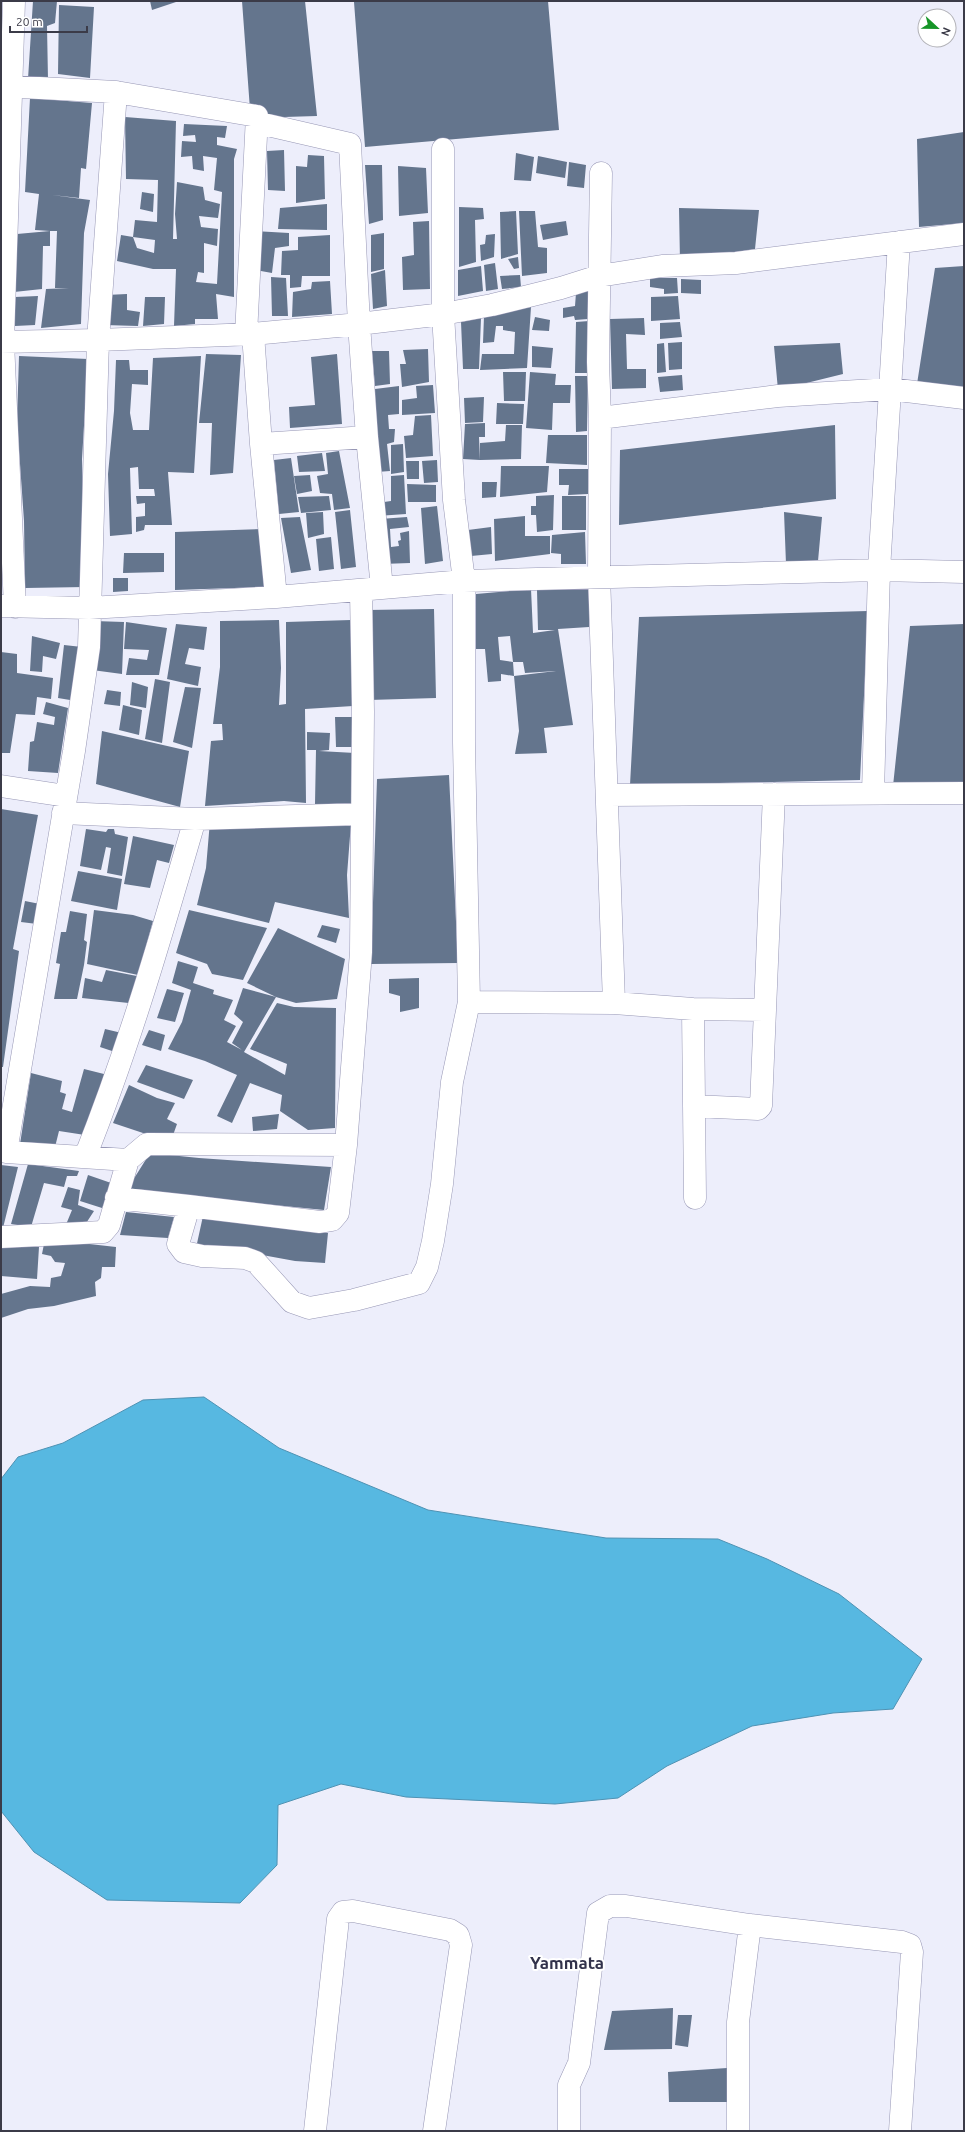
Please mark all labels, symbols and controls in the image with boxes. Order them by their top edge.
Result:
scale bar [10,8,87,34]
north arrow [917,8,957,48]
text: 20 m [16,15,43,28]
text: N [939,26,953,38]
district label: Yammata [530,1953,604,1972]

